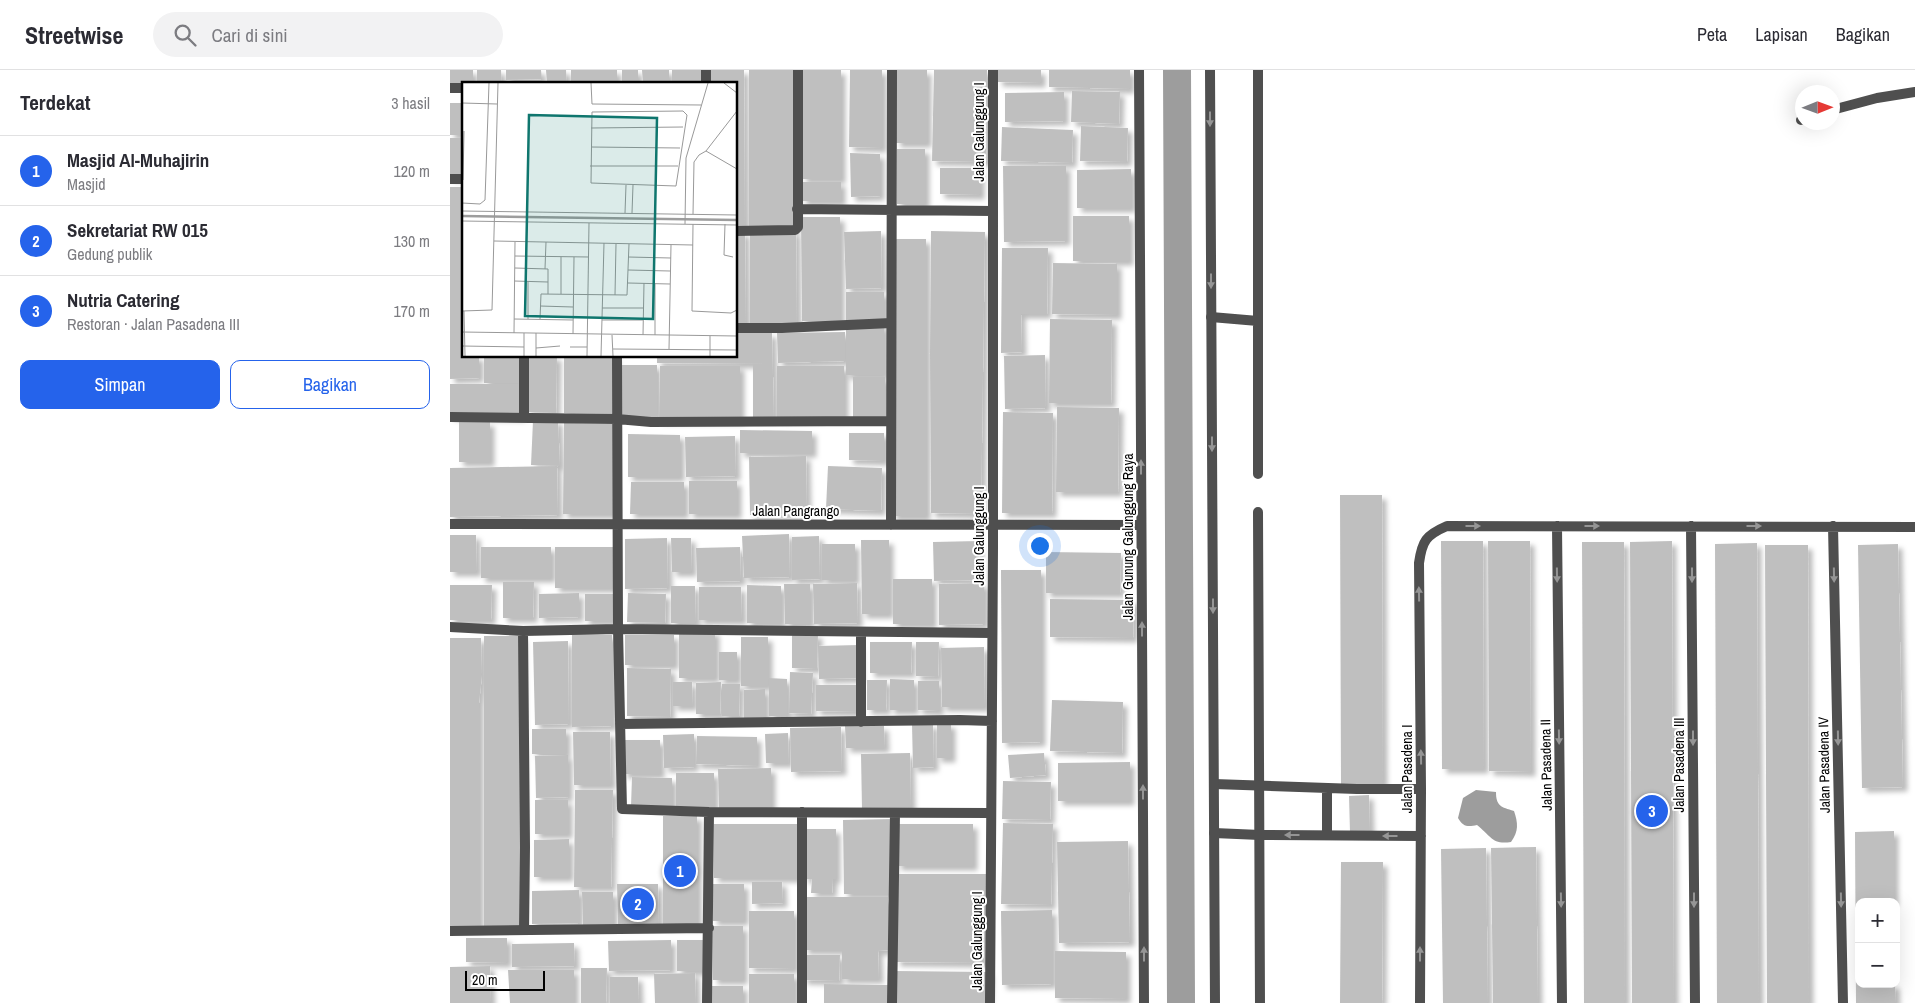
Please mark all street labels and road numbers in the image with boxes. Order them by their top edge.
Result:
street label: Jalan Galunggung I [970,82,988,182]
street label: Jalan Gunung Galunggung Raya [1119,453,1137,621]
street label: Jalan Galunggung I [970,486,988,586]
street label: Jalan Pangrango [753,502,839,520]
street label: Jalan Pasadena IV [1814,716,1834,813]
street label: Jalan Pasadena III [1670,717,1688,813]
street label: Jalan Pasadena II [1536,719,1556,811]
street label: Jalan Pasadena I [1398,725,1416,813]
street label: Jalan Galunggung I [968,891,986,991]

